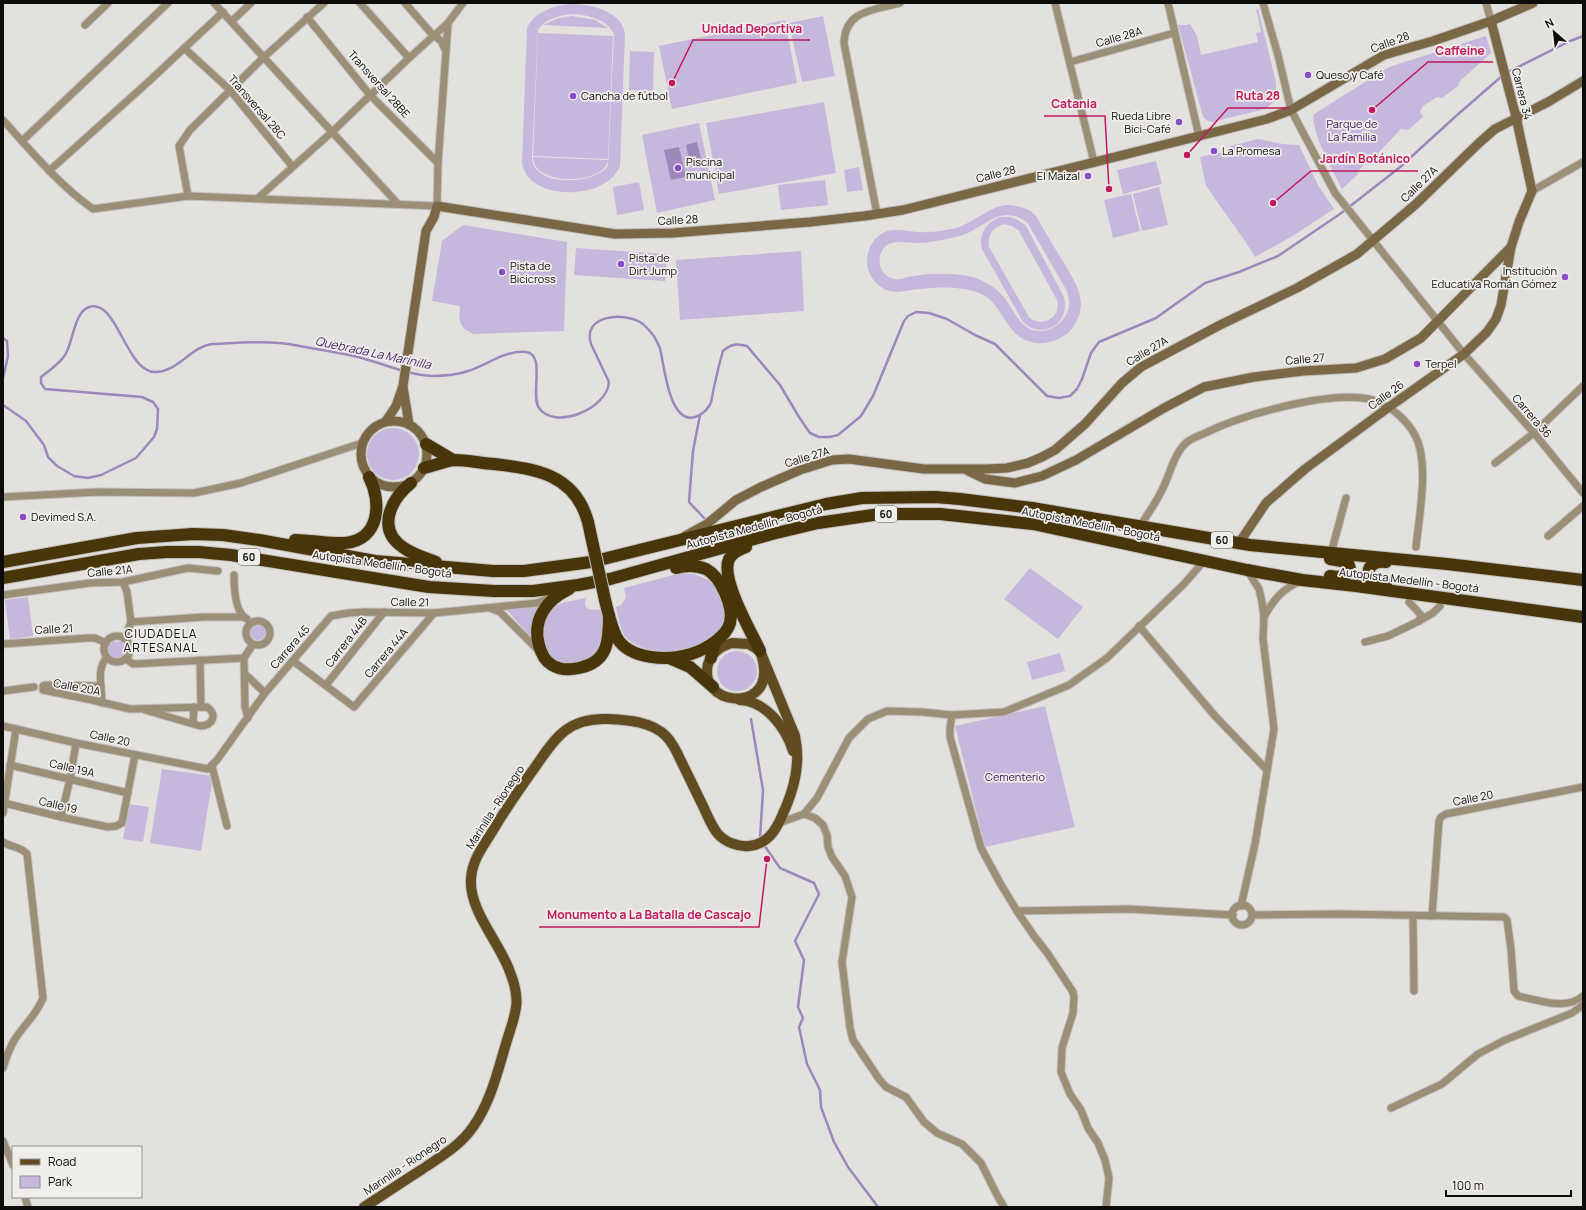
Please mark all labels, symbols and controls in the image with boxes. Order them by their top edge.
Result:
north arrow [1534,12,1574,52]
text: N [1542,14,1556,31]
callout: Unidad Deportiva [693,16,810,40]
text: Unidad Deportiva [702,20,802,37]
street label: Calle 28A [1094,23,1144,50]
street label: Calle 28 [1368,28,1411,55]
callout: Caffeine [1428,38,1493,62]
text: Caffeine [1435,42,1485,59]
street label: Transversal 28BE [345,47,414,121]
street label: Carrera 34 [1509,66,1536,121]
place label: Queso y Café [1316,67,1384,82]
marker: Queso y Café [1303,70,1313,80]
street label: Transversal 28C [225,71,290,142]
callout: Ruta 28 [1228,84,1289,108]
text: Ruta 28 [1236,87,1280,104]
place label: Cancha de fútbol [581,88,668,103]
marker: Cancha de fútbol [568,91,578,101]
callout: Catania [1044,92,1105,116]
text: Catania [1051,95,1097,112]
place label: Rueda Libre Bici-Café [1111,108,1172,136]
park label: Parque de La Familia [1326,116,1378,144]
marker: Rueda Libre Bici-Café [1174,117,1184,127]
place label: La Promesa [1222,143,1281,158]
marker: La Promesa [1209,146,1219,156]
callout: Jardín Botánico [1311,147,1418,171]
text: Jardín Botánico [1320,150,1410,167]
place label: Piscina municipal [686,154,735,182]
street label: Calle 28 [974,161,1017,186]
street label: Calle 27A [1397,162,1440,205]
marker: Piscina municipal [673,163,683,173]
place label: El Maizal [1037,168,1080,183]
marker: El Maizal [1083,171,1093,181]
street label: Calle 28 [657,211,699,228]
place label: Pista de Dirt Jump [629,250,677,278]
place label: Pista de Bicicross [510,258,556,286]
marker: Pista de Dirt Jump [616,259,626,269]
place label: Institución Educativa Román Gómez [1432,263,1557,291]
marker: Pista de Bicicross [497,267,507,277]
marker: Institución Educativa Román Gómez [1560,272,1570,282]
water label: Quebrada La Marinilla [314,332,434,373]
street label: Calle 27A [1123,332,1170,369]
street label: Calle 27 [1285,349,1325,368]
place label: Terpel [1425,356,1457,371]
marker: Terpel [1412,359,1422,369]
street label: Calle 26 [1365,376,1407,413]
street label: Carrera 36 [1509,391,1556,441]
street label: Calle 27A [783,443,831,470]
street label: Autopista Medellín - Bogotá [684,501,824,552]
street label: Autopista Medellín - Bogotá [1021,503,1161,544]
road number: 60 [875,506,897,522]
place label: Devimed S.A. [31,509,96,524]
marker: Devimed S.A. [18,512,28,522]
road number: 60 [1211,532,1233,548]
street label: Autopista Medellín - Bogotá [311,546,453,581]
road number: 60 [238,549,260,565]
street label: Calle 21A [87,561,133,580]
street label: Autopista Medellín - Bogotá [1338,564,1480,596]
street label: Calle 21 [391,594,429,609]
street label: Carrera 44B [321,613,370,670]
street label: Calle 21 [34,620,73,637]
street label: Carrera 45 [267,622,313,672]
district label: CIUDADELA ARTESANAL [124,625,198,656]
street label: Carrera 44A [360,625,411,681]
street label: Calle 20A [52,675,102,698]
street label: Calle 20 [89,726,132,749]
street label: Calle 19A [48,755,96,780]
street label: Marinilla - Rionegro [462,762,528,852]
park label: Cementerio [985,769,1045,784]
street label: Calle 20 [1451,786,1494,809]
street label: Calle 19 [37,793,79,816]
callout: Monumento a La Batalla de Cascajo [539,903,759,927]
text: Monumento a La Batalla de Cascajo [547,906,751,923]
street label: Marinilla - Rionegro [360,1131,450,1198]
legend [12,1146,142,1198]
text: Road [48,1153,76,1170]
scale bar [1446,1172,1571,1198]
text: Park [48,1173,73,1190]
text: 100 m [1452,1177,1484,1194]

